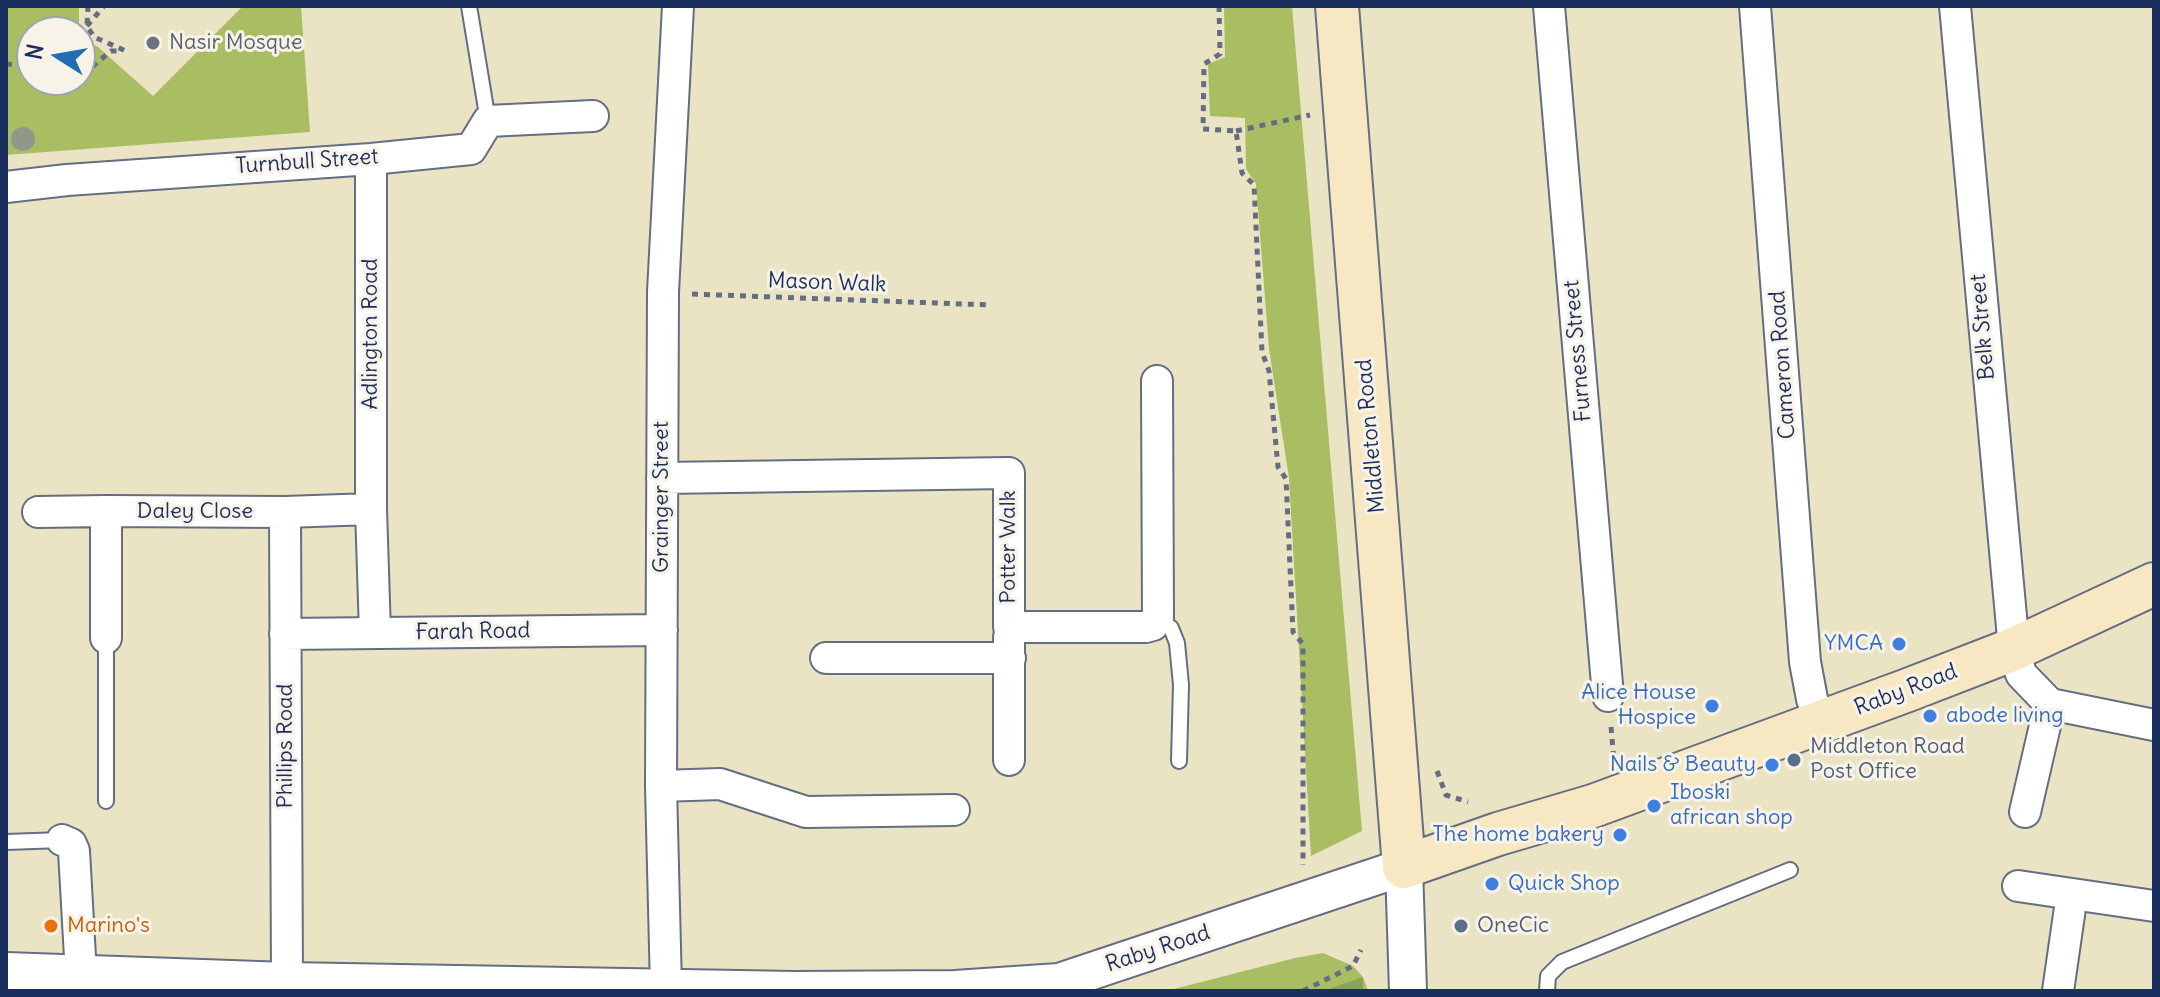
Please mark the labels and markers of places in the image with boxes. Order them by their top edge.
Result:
place label: Nasir Mosque [169,30,303,56]
marker: Nasir Mosque [144,34,162,52]
place label: YMCA [1824,631,1883,657]
marker: YMCA [1890,635,1908,653]
place label: Alice House Hospice [1581,680,1696,732]
marker: Alice House Hospice [1703,697,1721,715]
place label: abode living [1946,703,2063,729]
marker: abode living [1921,707,1939,725]
place label: Middleton Road Post Office [1810,734,1965,786]
marker: Middleton Road Post Office [1785,751,1803,769]
place label: Nails & Beauty [1610,752,1756,778]
marker: Nails & Beauty [1763,756,1781,774]
place label: Iboski african shop [1670,780,1793,832]
marker: Iboski african shop [1645,797,1663,815]
place label: The home bakery [1432,822,1604,848]
marker: The home bakery [1611,826,1629,844]
place label: Quick Shop [1508,871,1620,897]
marker: Quick Shop [1483,875,1501,893]
place label: Marino's [67,913,150,939]
place label: OneCic [1477,913,1549,939]
marker: Marino's [42,917,60,935]
marker: OneCic [1452,917,1470,935]

